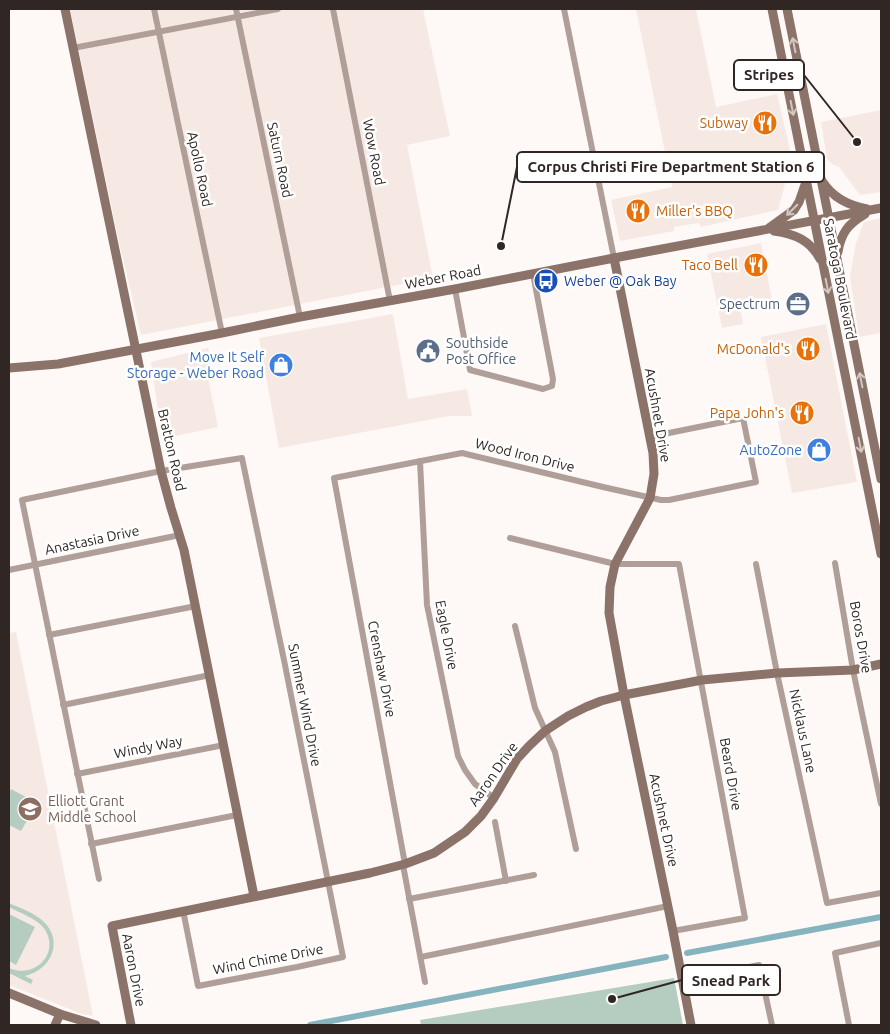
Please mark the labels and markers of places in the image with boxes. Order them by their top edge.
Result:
callout: Stripes [734,60,804,90]
restaurant icon: Subway [752,110,778,136]
place label: Subway [700,115,748,131]
callout: Corpus Christi Fire Department Station 6 [517,152,824,182]
restaurant icon: Miller's BBQ [625,198,651,224]
place label: Miller's BBQ [656,203,733,219]
restaurant icon: Taco Bell [743,252,769,278]
place label: Taco Bell [682,257,738,273]
bus stop icon: Weber @ Oak Bay [533,268,559,294]
place label: Weber @ Oak Bay [564,273,677,289]
office icon: Spectrum [785,291,811,317]
place label: Spectrum [719,296,780,312]
place label: Southside Post Office [446,335,516,367]
restaurant icon: McDonald's [795,336,821,362]
public building icon: Southside Post Office [415,338,441,364]
place label: McDonald's [717,341,790,357]
place label: Move It Self Storage - Weber Road [127,349,265,381]
shop icon: Move It Self Storage - Weber Road [268,352,294,378]
restaurant icon: Papa John's [789,400,815,426]
place label: Papa John's [710,405,784,421]
shop icon: AutoZone [806,437,832,463]
place label: AutoZone [740,442,802,458]
place label: Elliott Grant Middle School [48,793,137,825]
school or university icon: Elliott Grant Middle School [17,796,43,822]
callout: Snead Park [682,965,780,995]

